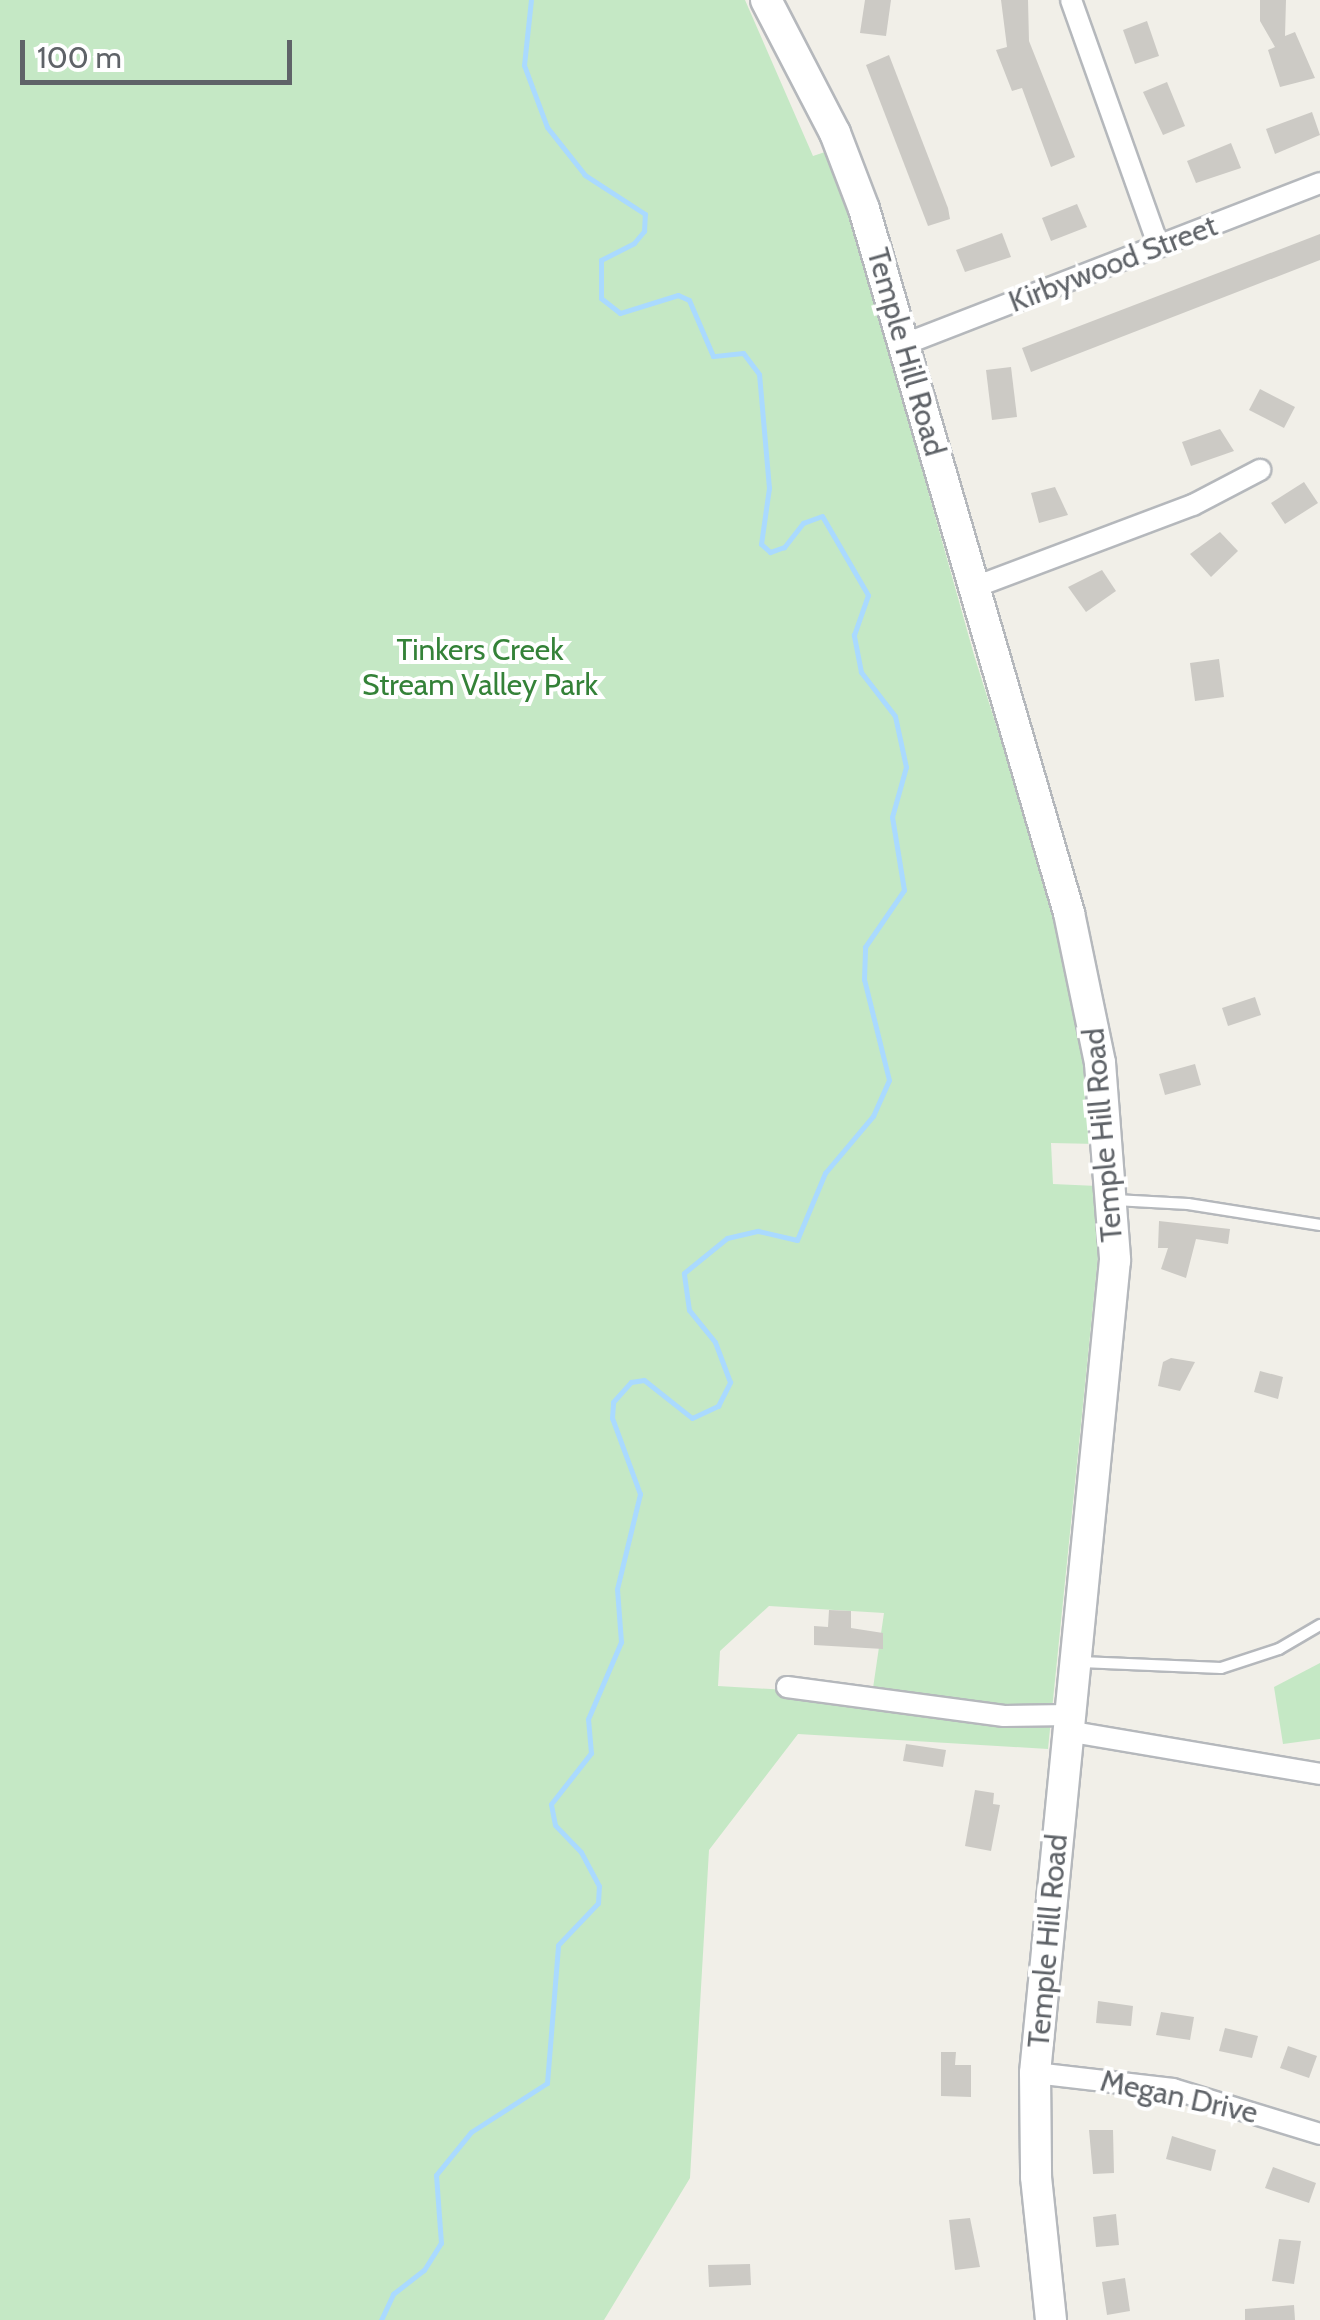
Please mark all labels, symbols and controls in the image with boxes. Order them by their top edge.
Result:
scale bar [25,20,298,82]
text: 100 m [37,39,122,76]
street label: Kirbywood Street [1004,208,1222,320]
street label: Temple Hill Road [859,244,953,460]
park label: Tinkers Creek Stream Valley Park [362,632,598,702]
street label: Temple Hill Road [1076,1027,1130,1243]
street label: Temple Hill Road [1021,1833,1075,2049]
street label: Megan Drive [1097,2063,1261,2131]

